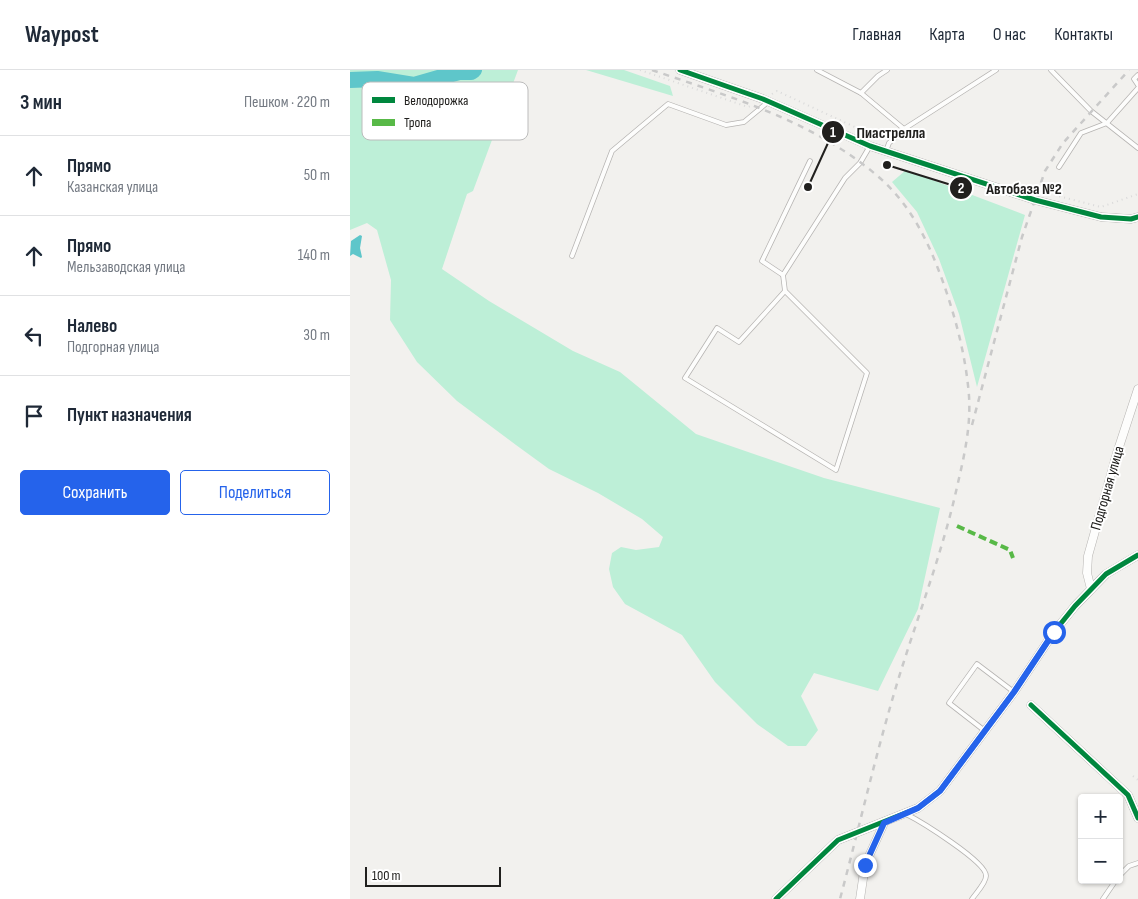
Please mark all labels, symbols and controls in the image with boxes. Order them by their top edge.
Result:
text: Waypost [25,20,99,49]
text: Главная [852,24,901,45]
text: Карта [929,24,965,45]
text: О нас [993,24,1026,45]
text: Контакты [1054,24,1113,45]
legend [362,82,528,140]
text: 3 мин [20,90,62,115]
text: Велодорожка [404,92,468,109]
text: Пешком · 220 m [244,93,330,112]
text: Тропа [404,114,431,131]
callout: Пиастрелла [820,116,938,147]
text: 1 [830,123,836,142]
text: Пиастрелла [857,124,925,143]
text: Прямо [67,155,111,178]
icon: ahead [20,162,48,190]
text: 50 m [304,166,330,185]
callout: Автобаза №2 [949,172,1074,203]
text: Казанская улица [67,178,158,197]
text: 2 [958,179,964,198]
text: Автобаза №2 [985,180,1062,199]
text: Прямо [67,235,111,258]
icon: ahead [20,242,48,270]
text: 140 m [298,246,330,265]
text: Мельзаводская улица [67,258,185,277]
text: Налево [67,315,117,338]
icon: left [20,322,48,350]
text: 30 m [303,326,330,345]
text: Подгорная улица [67,338,159,357]
icon: arrive [20,402,48,430]
text: Пункт назначения [67,404,192,427]
street label: Подгорная улица [1086,444,1129,532]
button: Сохранить [20,470,170,515]
button: Поделиться [180,470,330,515]
route start [1043,621,1066,644]
map controls [1078,794,1123,884]
button: + [1078,794,1123,839]
button: − [1078,839,1123,884]
route end [854,854,877,877]
scale bar [365,864,501,887]
text: 100 m [372,867,401,884]

